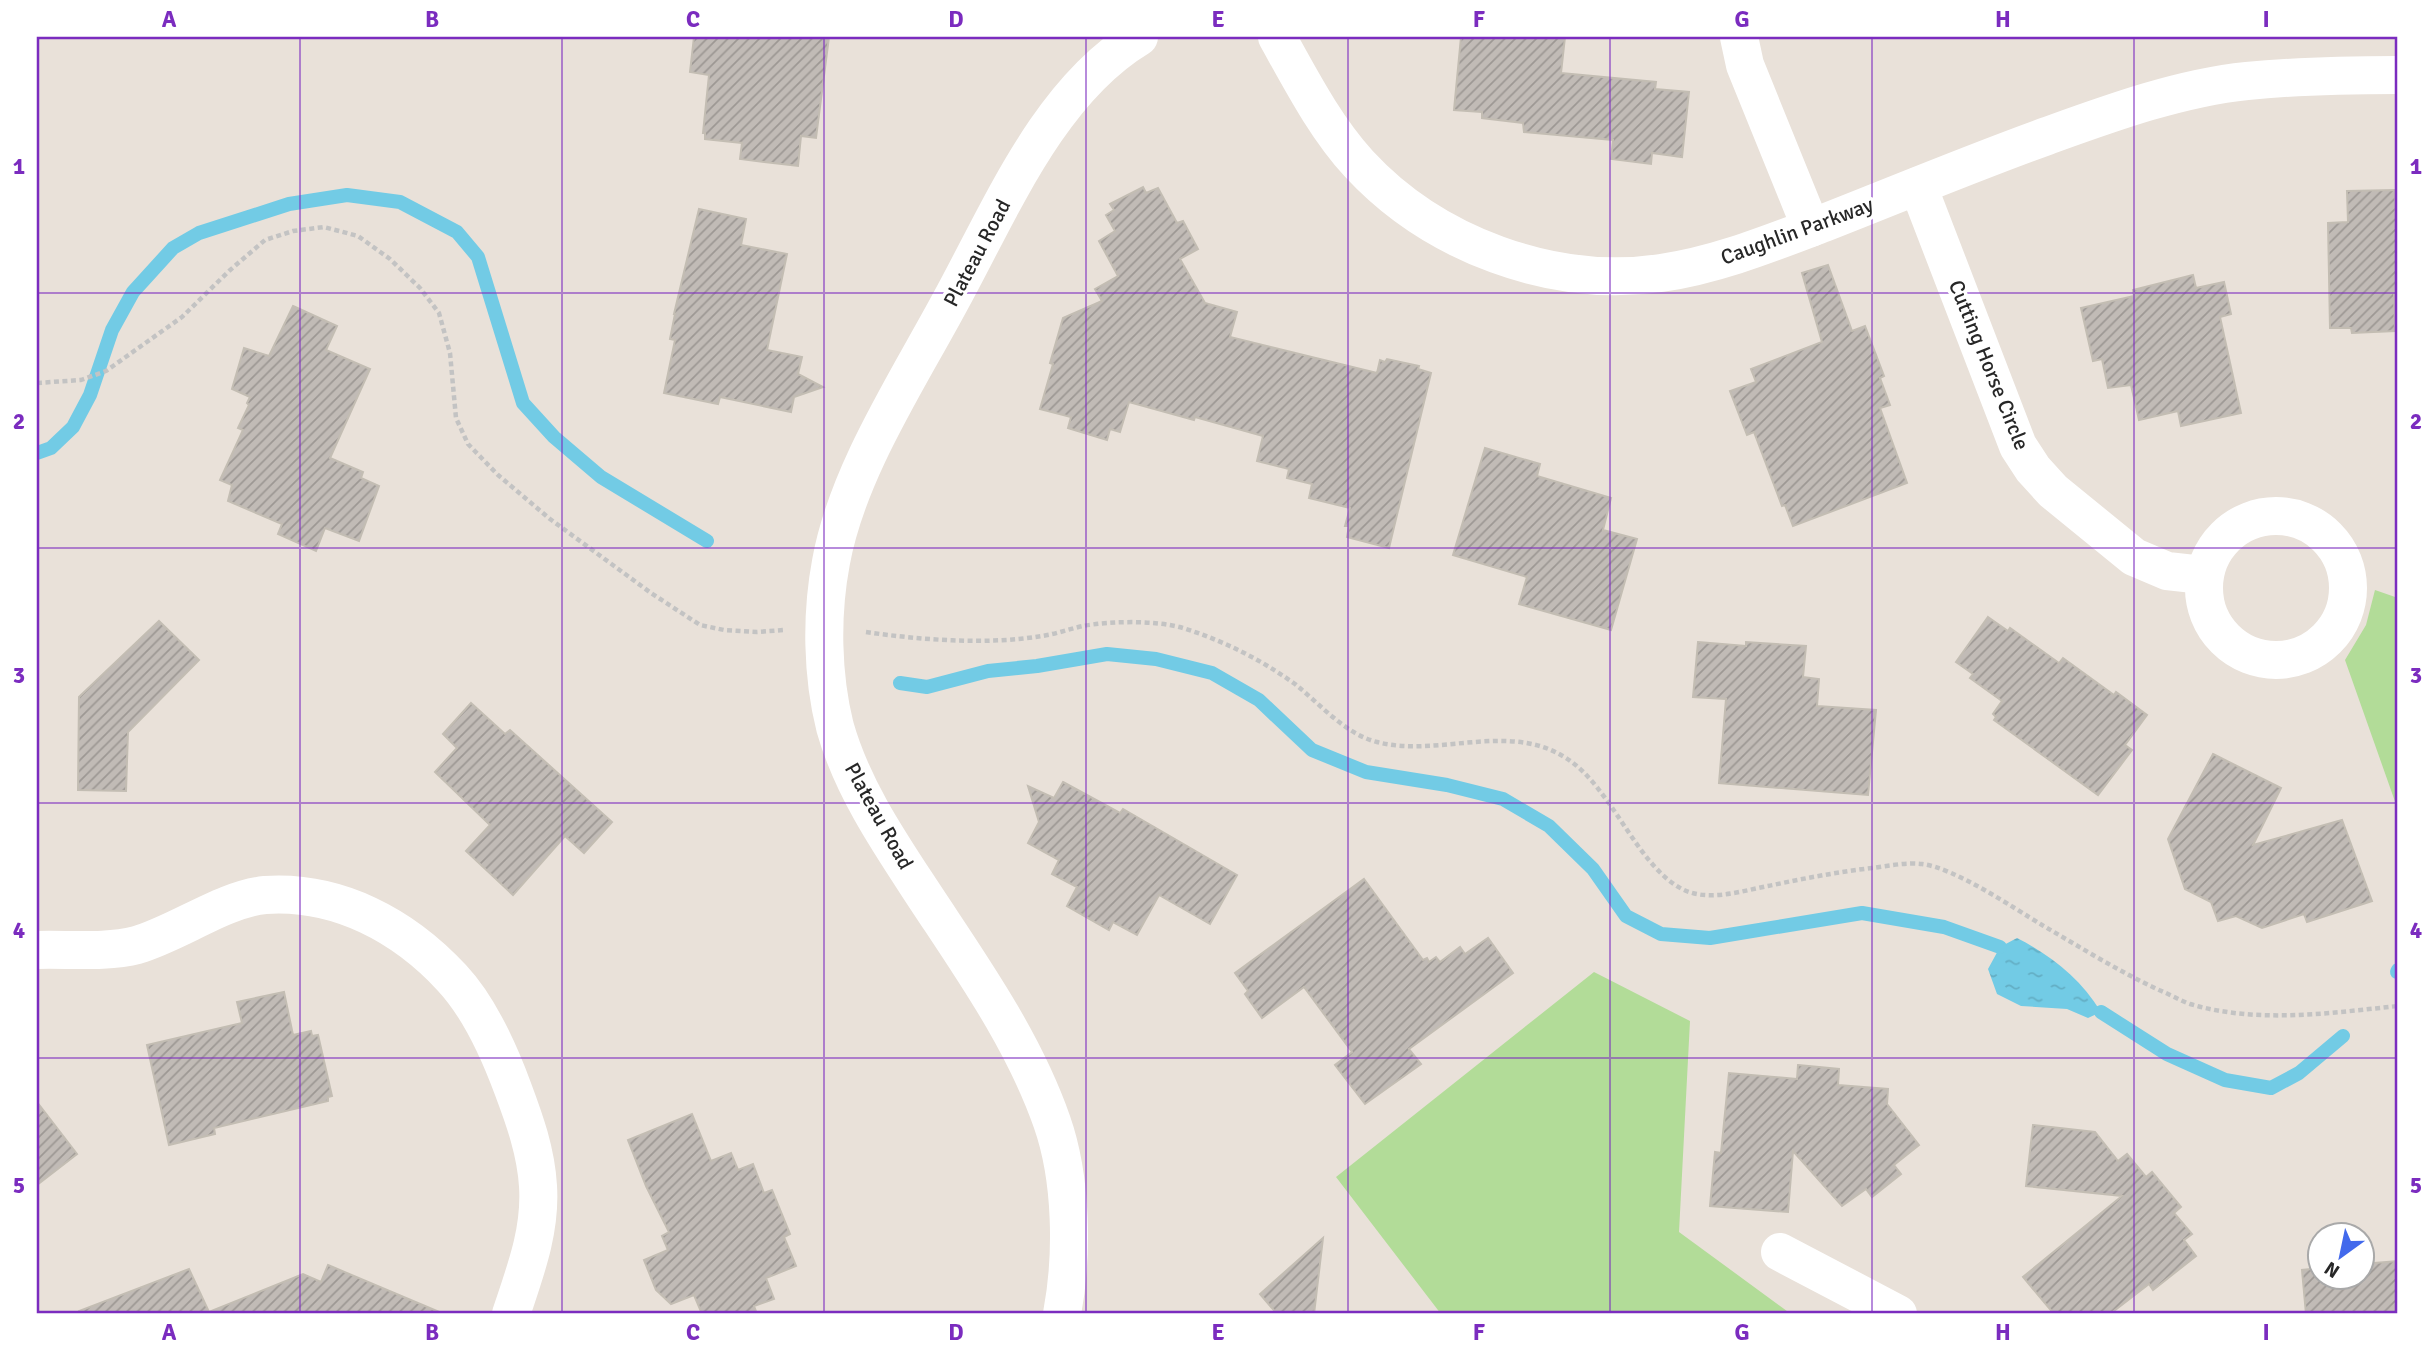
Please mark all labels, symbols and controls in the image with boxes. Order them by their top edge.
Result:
text: A [162,5,177,34]
text: B [425,5,439,34]
text: C [686,5,700,34]
text: D [948,5,964,34]
text: E [1211,5,1225,34]
text: F [1473,5,1485,34]
text: G [1734,5,1750,34]
text: H [1995,5,2011,34]
text: I [2262,5,2270,34]
text: 1 [13,152,25,181]
text: 1 [2410,152,2422,181]
street label: Caughlin Parkway [1717,191,1877,271]
street label: Plateau Road [938,195,1016,311]
street label: Cutting Horse Circle [1943,276,2035,454]
text: 2 [13,407,25,436]
text: 2 [2410,407,2422,436]
text: 3 [13,661,25,690]
text: 3 [2410,661,2422,690]
street label: Plateau Road [839,758,919,874]
text: 4 [13,916,25,945]
text: 4 [2410,916,2422,945]
text: 5 [13,1171,25,1200]
text: 5 [2410,1171,2422,1200]
north arrow [2306,1222,2376,1292]
text: N [2320,1256,2344,1283]
text: A [162,1318,177,1347]
text: B [425,1318,439,1347]
text: C [686,1318,700,1347]
text: D [948,1318,964,1347]
text: E [1211,1318,1225,1347]
text: F [1473,1318,1485,1347]
text: G [1734,1318,1750,1347]
text: H [1995,1318,2011,1347]
text: I [2262,1318,2270,1347]

